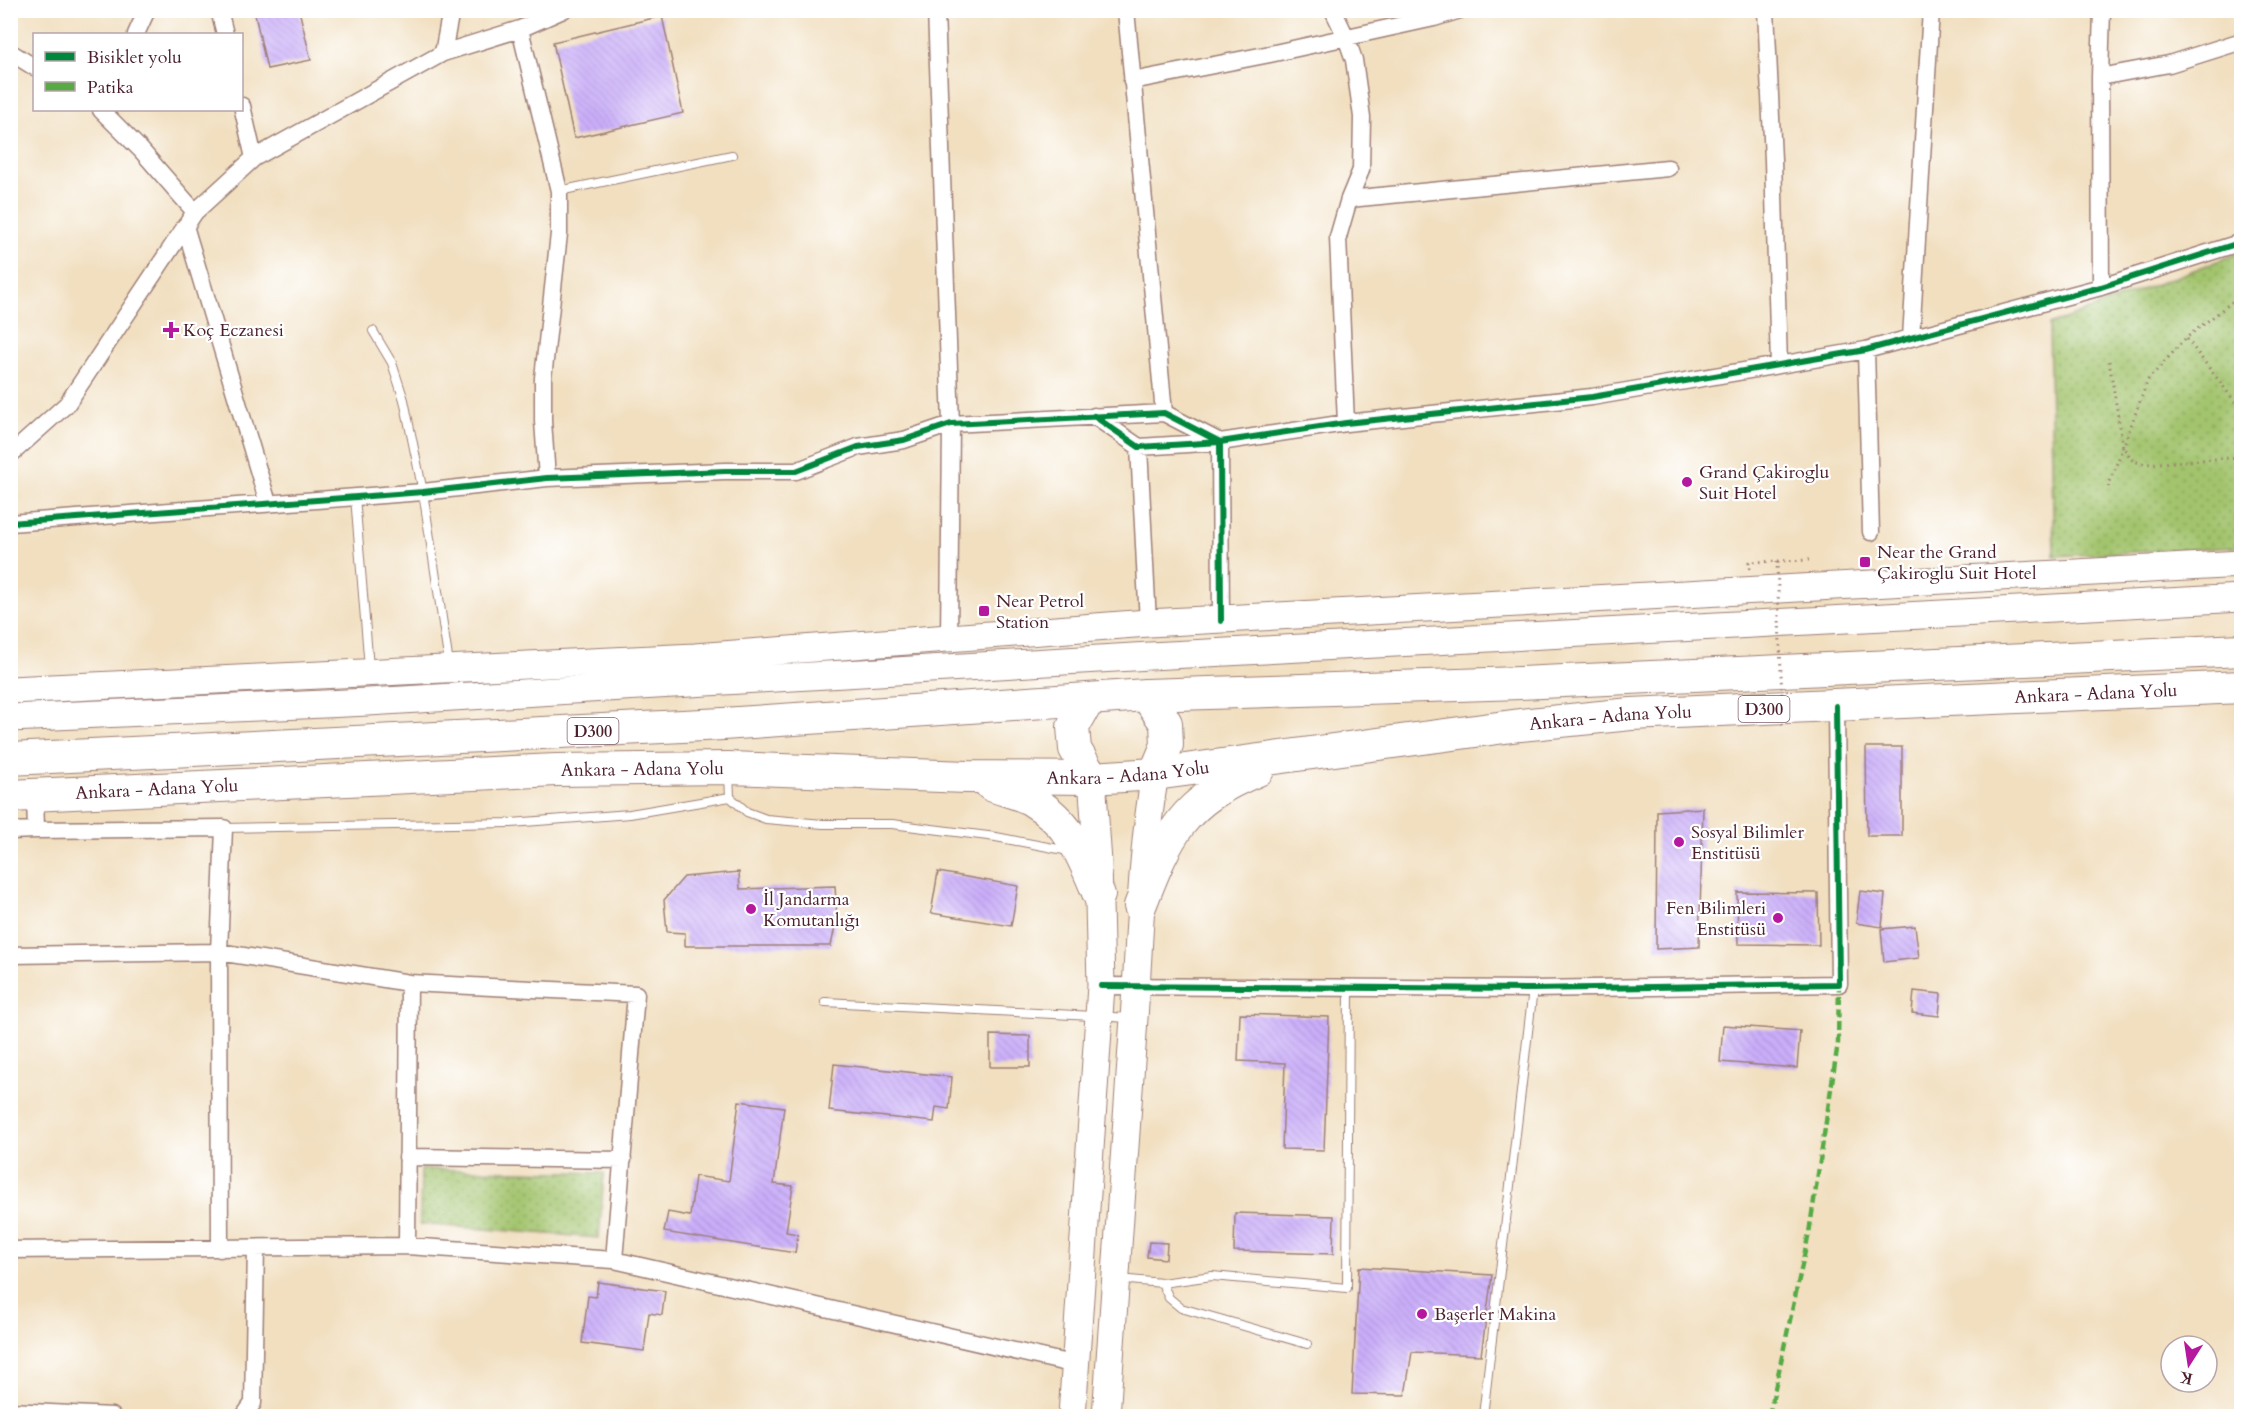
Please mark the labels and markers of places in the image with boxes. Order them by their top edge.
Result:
place label: Koç Eczanesi [183,318,284,343]
marker: Koç Eczanesi [164,323,178,337]
place label: Grand Çakiroglu Suit Hotel [1699,460,1829,506]
marker: Grand Çakiroglu Suit Hotel [1680,475,1694,489]
place label: Near the Grand Çakiroglu Suit Hotel [1877,540,2037,586]
marker: Near the Grand Çakiroglu Suit Hotel [1858,555,1872,569]
place label: Near Petrol Station [996,589,1085,635]
marker: Near Petrol Station [977,604,991,618]
place label: Sosyal Bilimler Enstitüsü [1691,820,1804,866]
marker: Sosyal Bilimler Enstitüsü [1672,835,1686,849]
place label: İl Jandarma Komutanlığı [763,887,860,933]
place label: Fen Bilimleri Enstitüsü [1666,896,1766,942]
marker: İl Jandarma Komutanlığı [744,902,758,916]
marker: Fen Bilimleri Enstitüsü [1771,911,1785,925]
place label: Başerler Makina [1434,1302,1557,1327]
marker: Başerler Makina [1415,1307,1429,1321]

